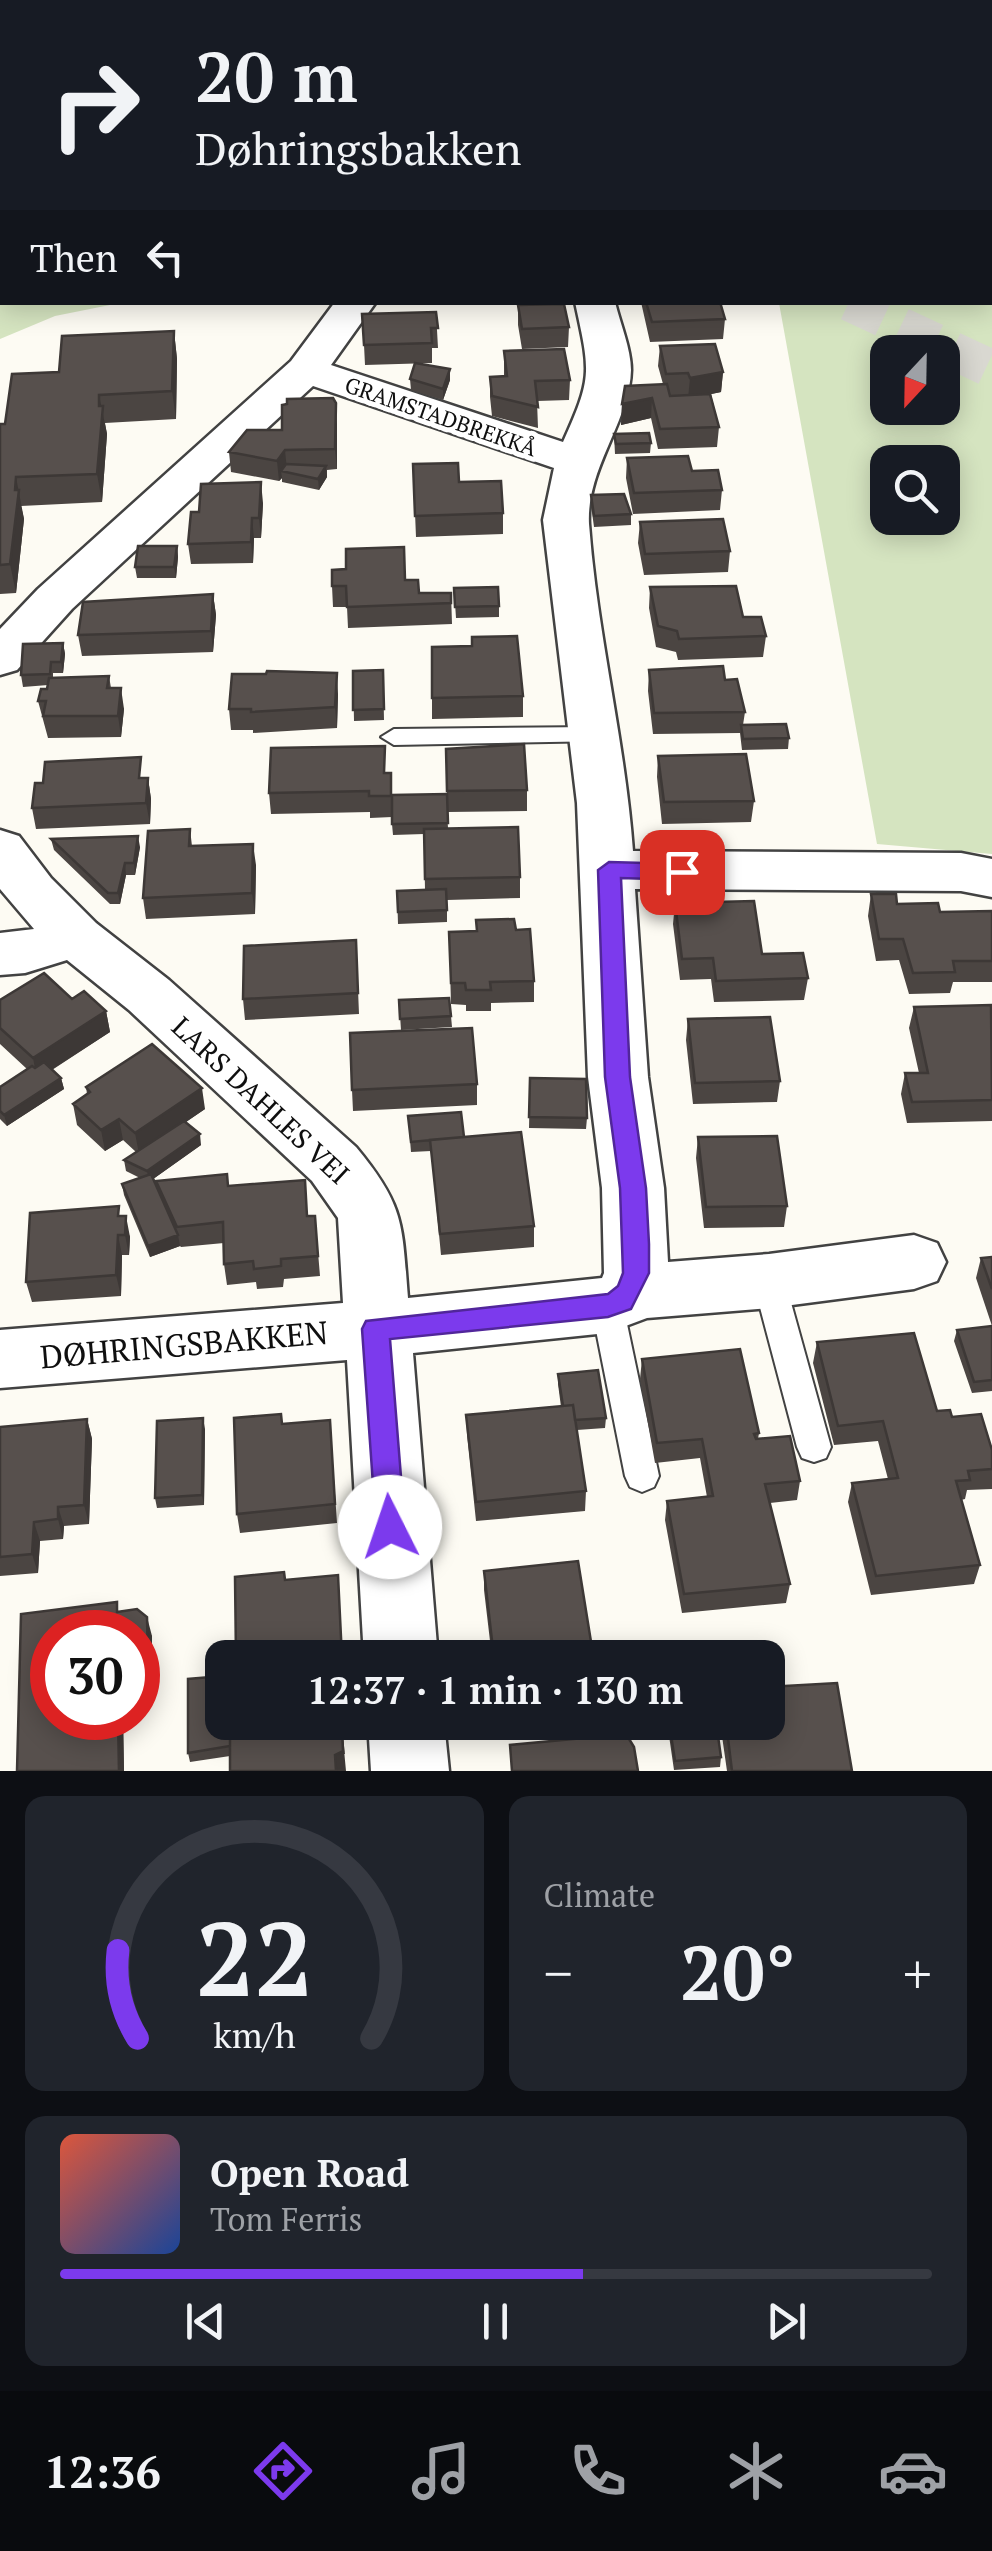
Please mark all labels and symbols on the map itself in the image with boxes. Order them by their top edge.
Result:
north arrow [870,335,960,425]
street label: GRAMSTADBREKKÅ [341,370,542,463]
pin [640,830,725,915]
street label: LARS DAHLES VEI [164,1008,358,1192]
street label: DØHRINGSBAKKEN [38,1310,330,1378]
position arrow [338,1475,442,1579]
speed limit sign: 30 [30,1610,160,1740]

